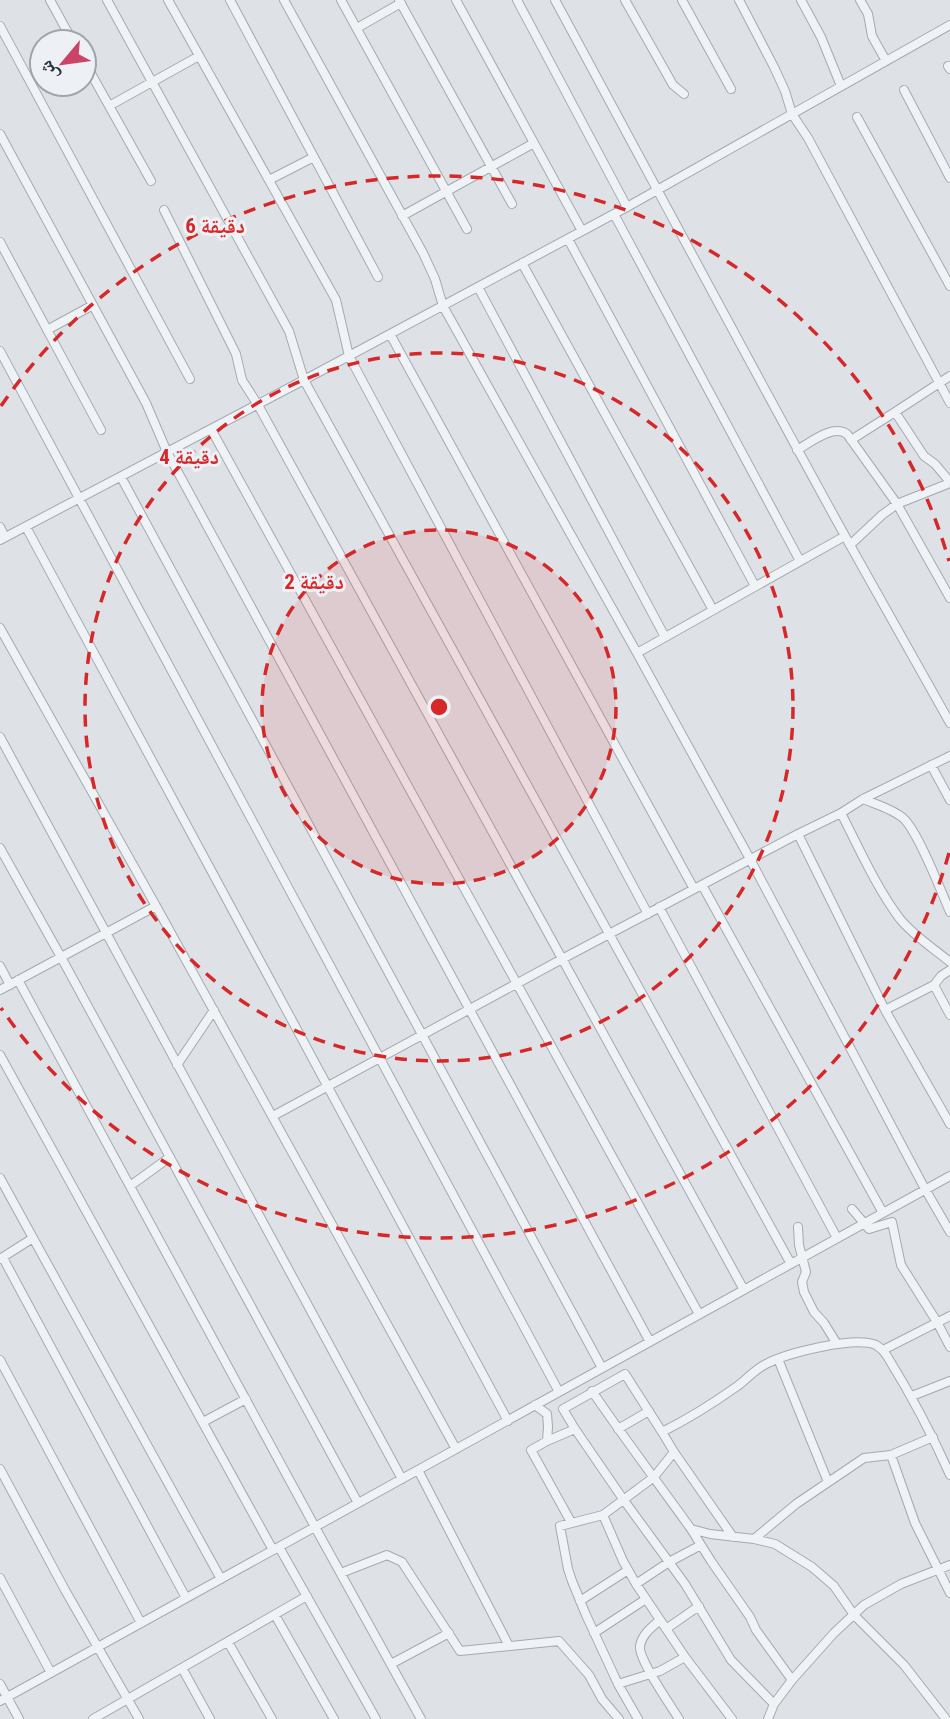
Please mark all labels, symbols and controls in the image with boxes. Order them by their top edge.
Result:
north arrow [28,28,98,98]
text: ش [34,57,64,85]
text: 6 دقيقة [185,214,245,238]
text: 4 دقيقة [159,445,219,469]
text: 2 دقيقة [284,570,344,594]
centre of rings [427,695,451,719]

